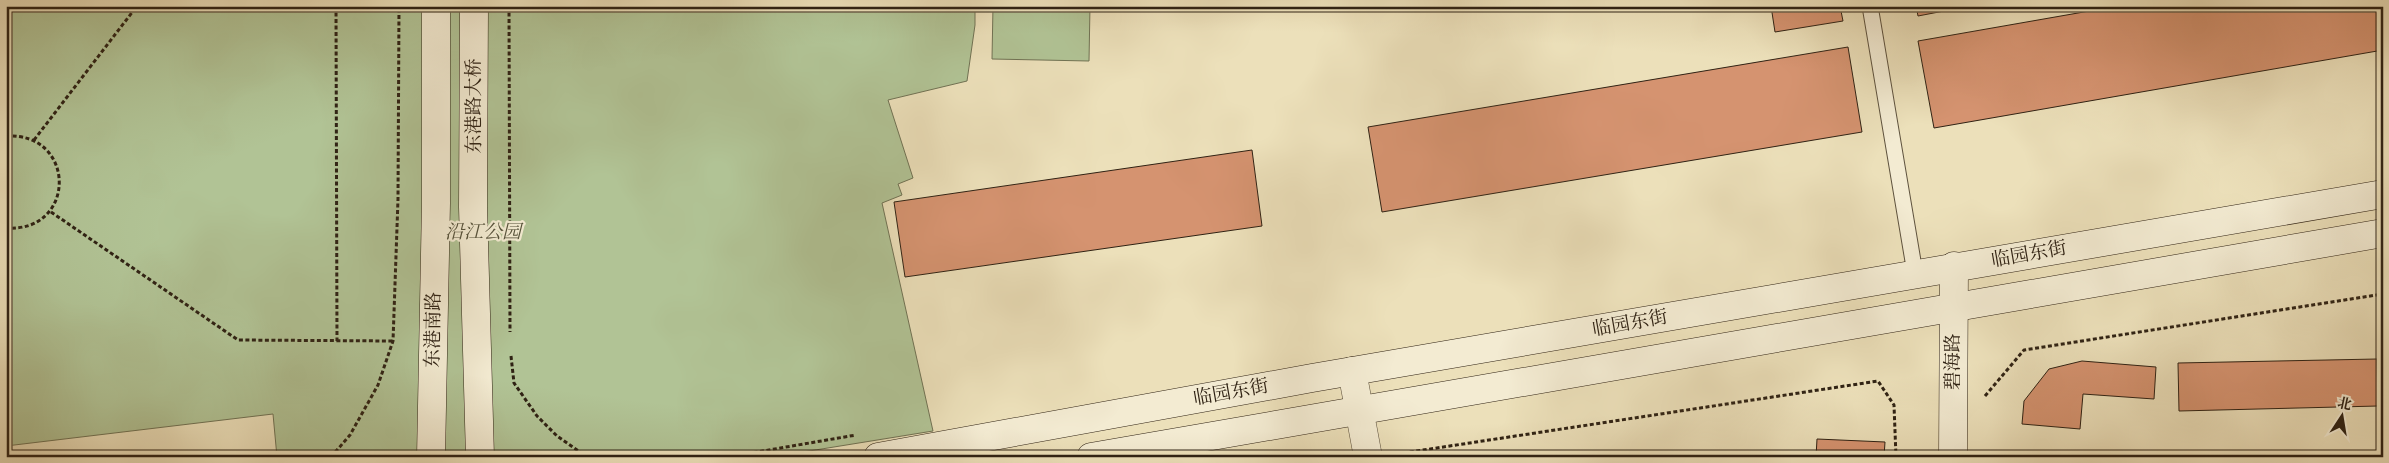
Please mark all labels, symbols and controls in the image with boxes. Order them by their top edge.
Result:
street label: 东港路大桥 [461,58,487,154]
park label: 沿江公园 [445,219,524,245]
street label: 临园东街 [1989,235,2069,273]
street label: 东港南路 [419,292,447,368]
street label: 临园东街 [1590,304,1670,342]
street label: 碧海路 [1940,333,1966,391]
street label: 临园东街 [1191,373,1271,411]
north arrow [2316,390,2366,440]
text: 北 [2336,393,2353,415]

